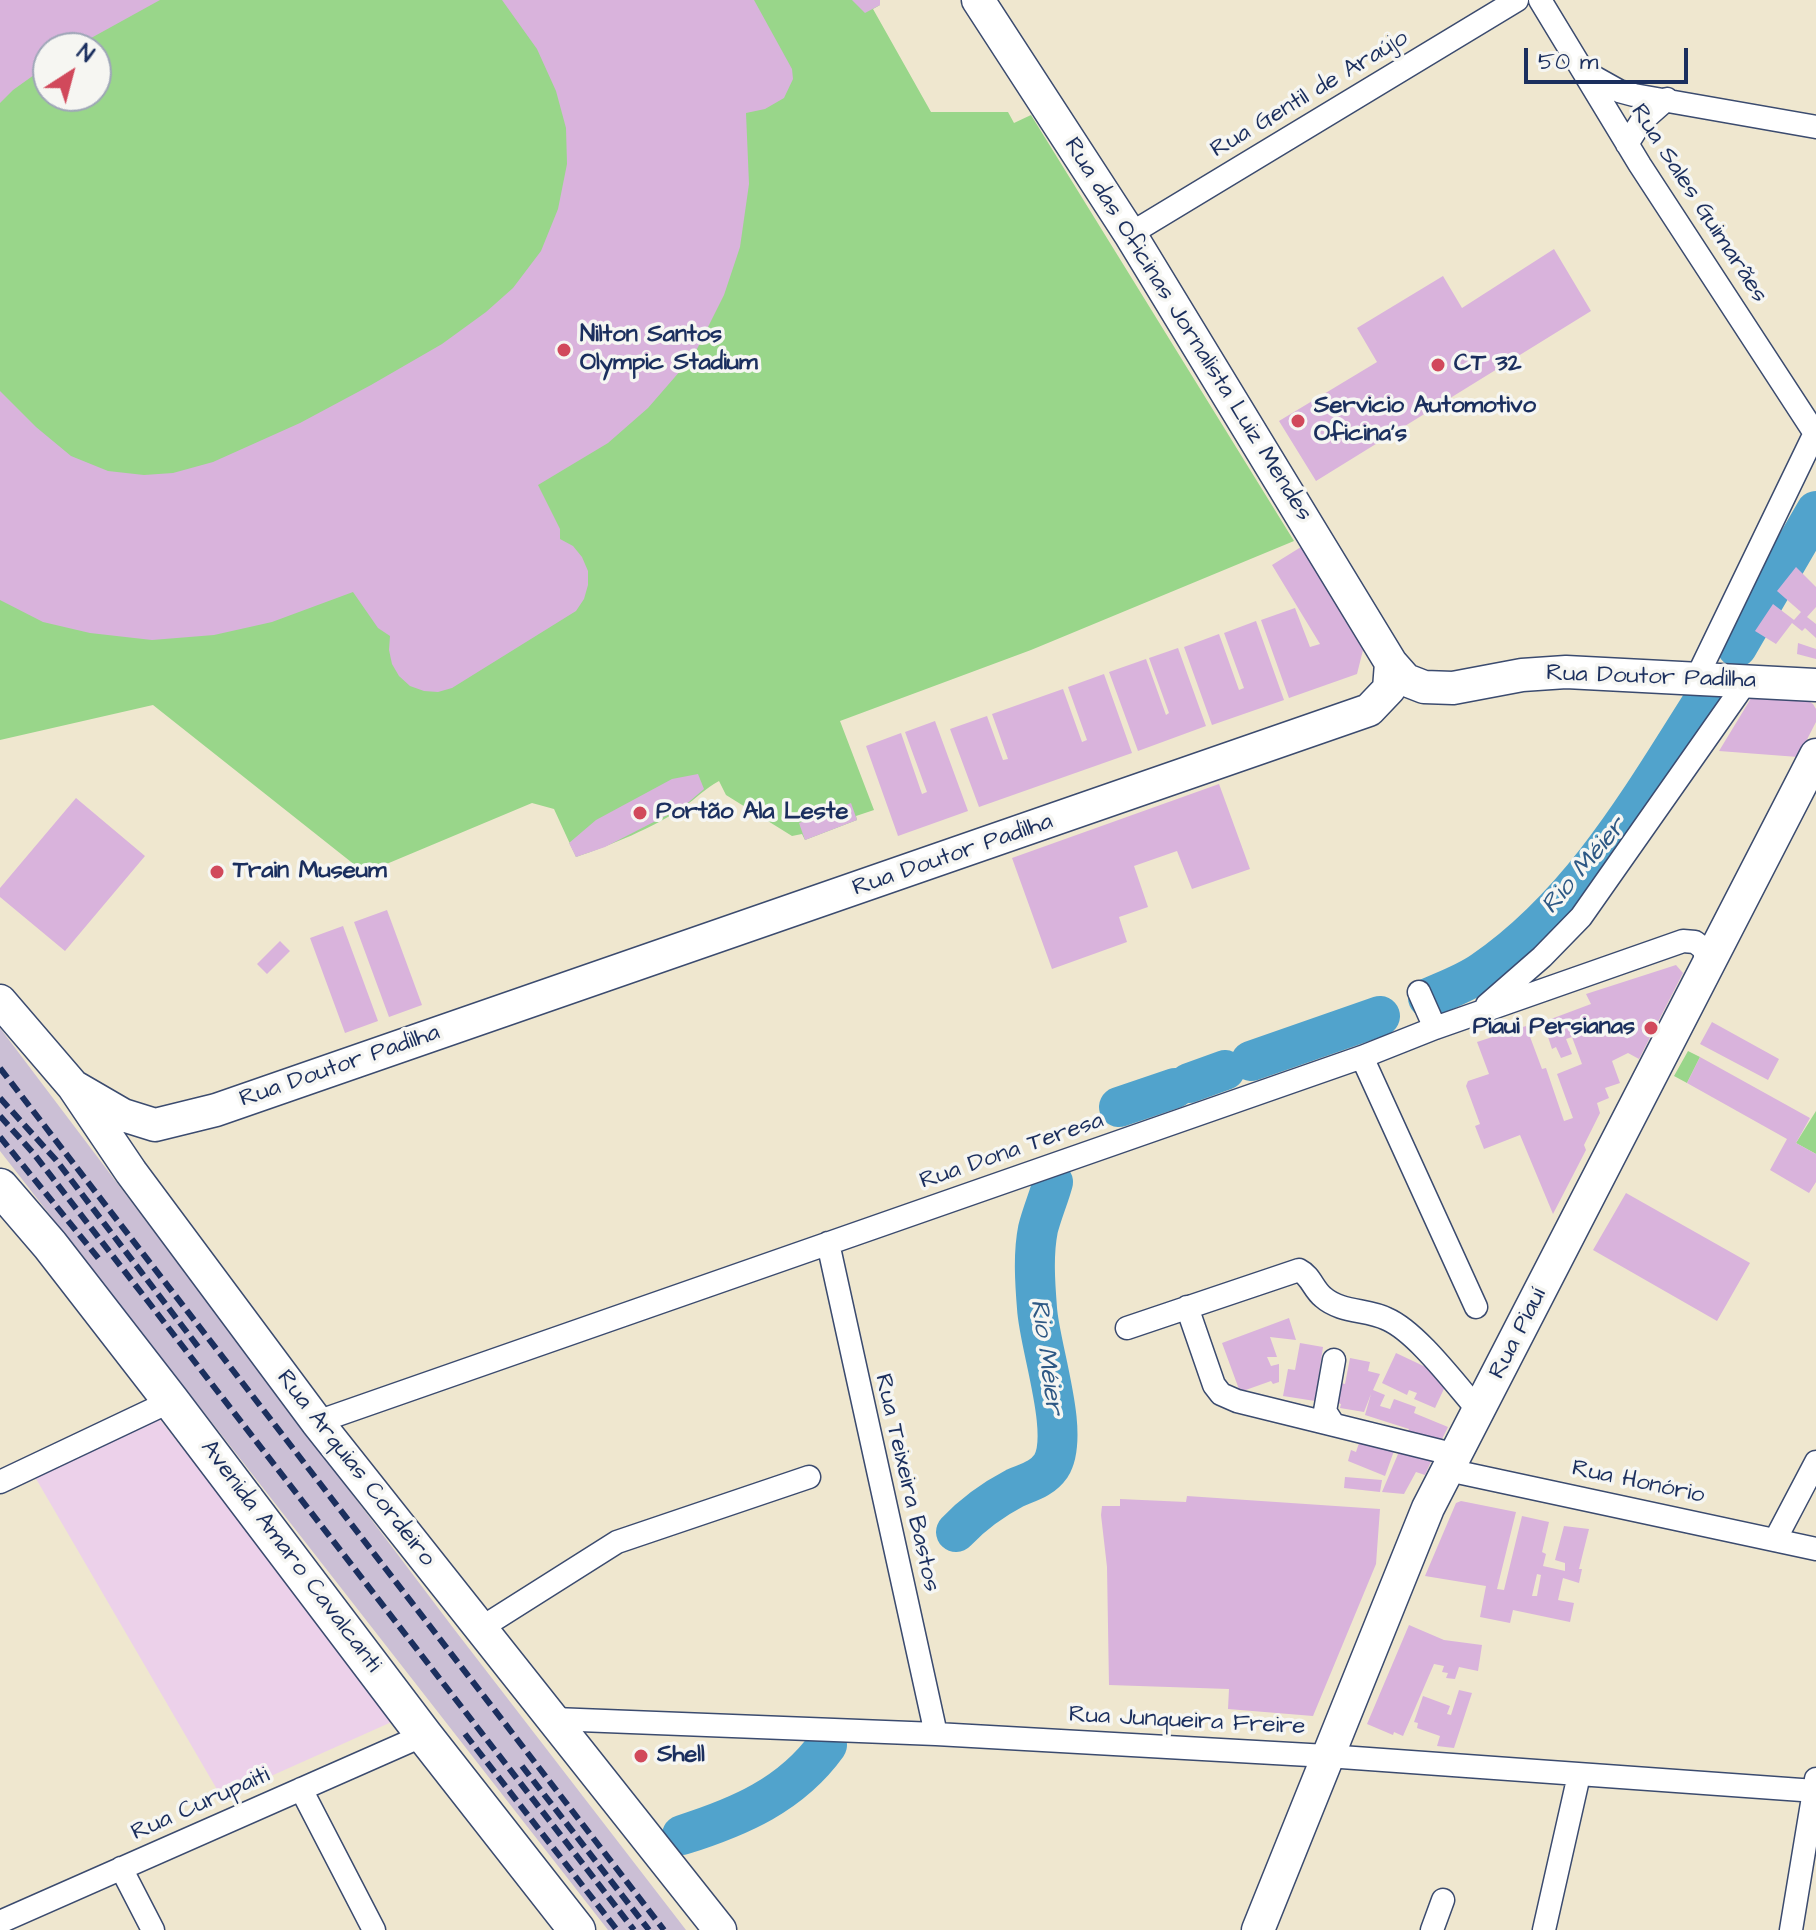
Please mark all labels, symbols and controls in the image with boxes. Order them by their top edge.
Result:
street label: Rua Gentil de Araújo [1206,25,1414,165]
north arrow [32,32,112,112]
scale bar [1528,32,1692,82]
text: N [71,37,100,70]
text: 50 m [1538,45,1598,79]
street label: Rua Sales Guimarães [1623,99,1773,309]
street label: Rua das Oficinas Jornalista Luiz Mendes [1056,133,1318,527]
place label: Nilton Santos Olympic Stadium [580,322,758,378]
marker: Nilton Santos Olympic Stadium [555,341,573,359]
place label: CT 32 [1454,351,1522,379]
marker: CT 32 [1429,356,1447,374]
place label: Servicio Automotivo Oficina's [1314,393,1536,449]
marker: Servicio Automotivo Oficina's [1289,412,1307,430]
street label: Rua Doutor Padilha [1546,660,1756,696]
place label: Portão Ala Leste [656,799,848,827]
marker: Portão Ala Leste [631,804,649,822]
street label: Rua Doutor Padilha [849,808,1057,904]
water label: Rio Méier [1536,813,1634,921]
place label: Train Museum [233,858,387,886]
marker: Train Museum [208,863,226,881]
place label: Piaui Persianas [1473,1014,1635,1042]
street label: Rua Doutor Padilha [236,1019,444,1115]
marker: Piaui Persianas [1642,1019,1660,1037]
street label: Rua Dona Teresa [916,1107,1108,1197]
street label: Rua Piauí [1484,1284,1554,1384]
water label: Rio Méier [1022,1298,1068,1416]
street label: Rua Arquias Cordeiro [269,1365,441,1573]
street label: Rua Teixeira Bastos [867,1371,945,1595]
street label: Avenida Amaro Cavalcanti [193,1435,387,1679]
street label: Rua Honório [1569,1455,1707,1511]
street label: Rua Junqueira Freire [1068,1701,1306,1743]
place label: Shell [657,1742,705,1770]
marker: Shell [632,1747,650,1765]
street label: Rua Curupaiti [127,1762,275,1848]

